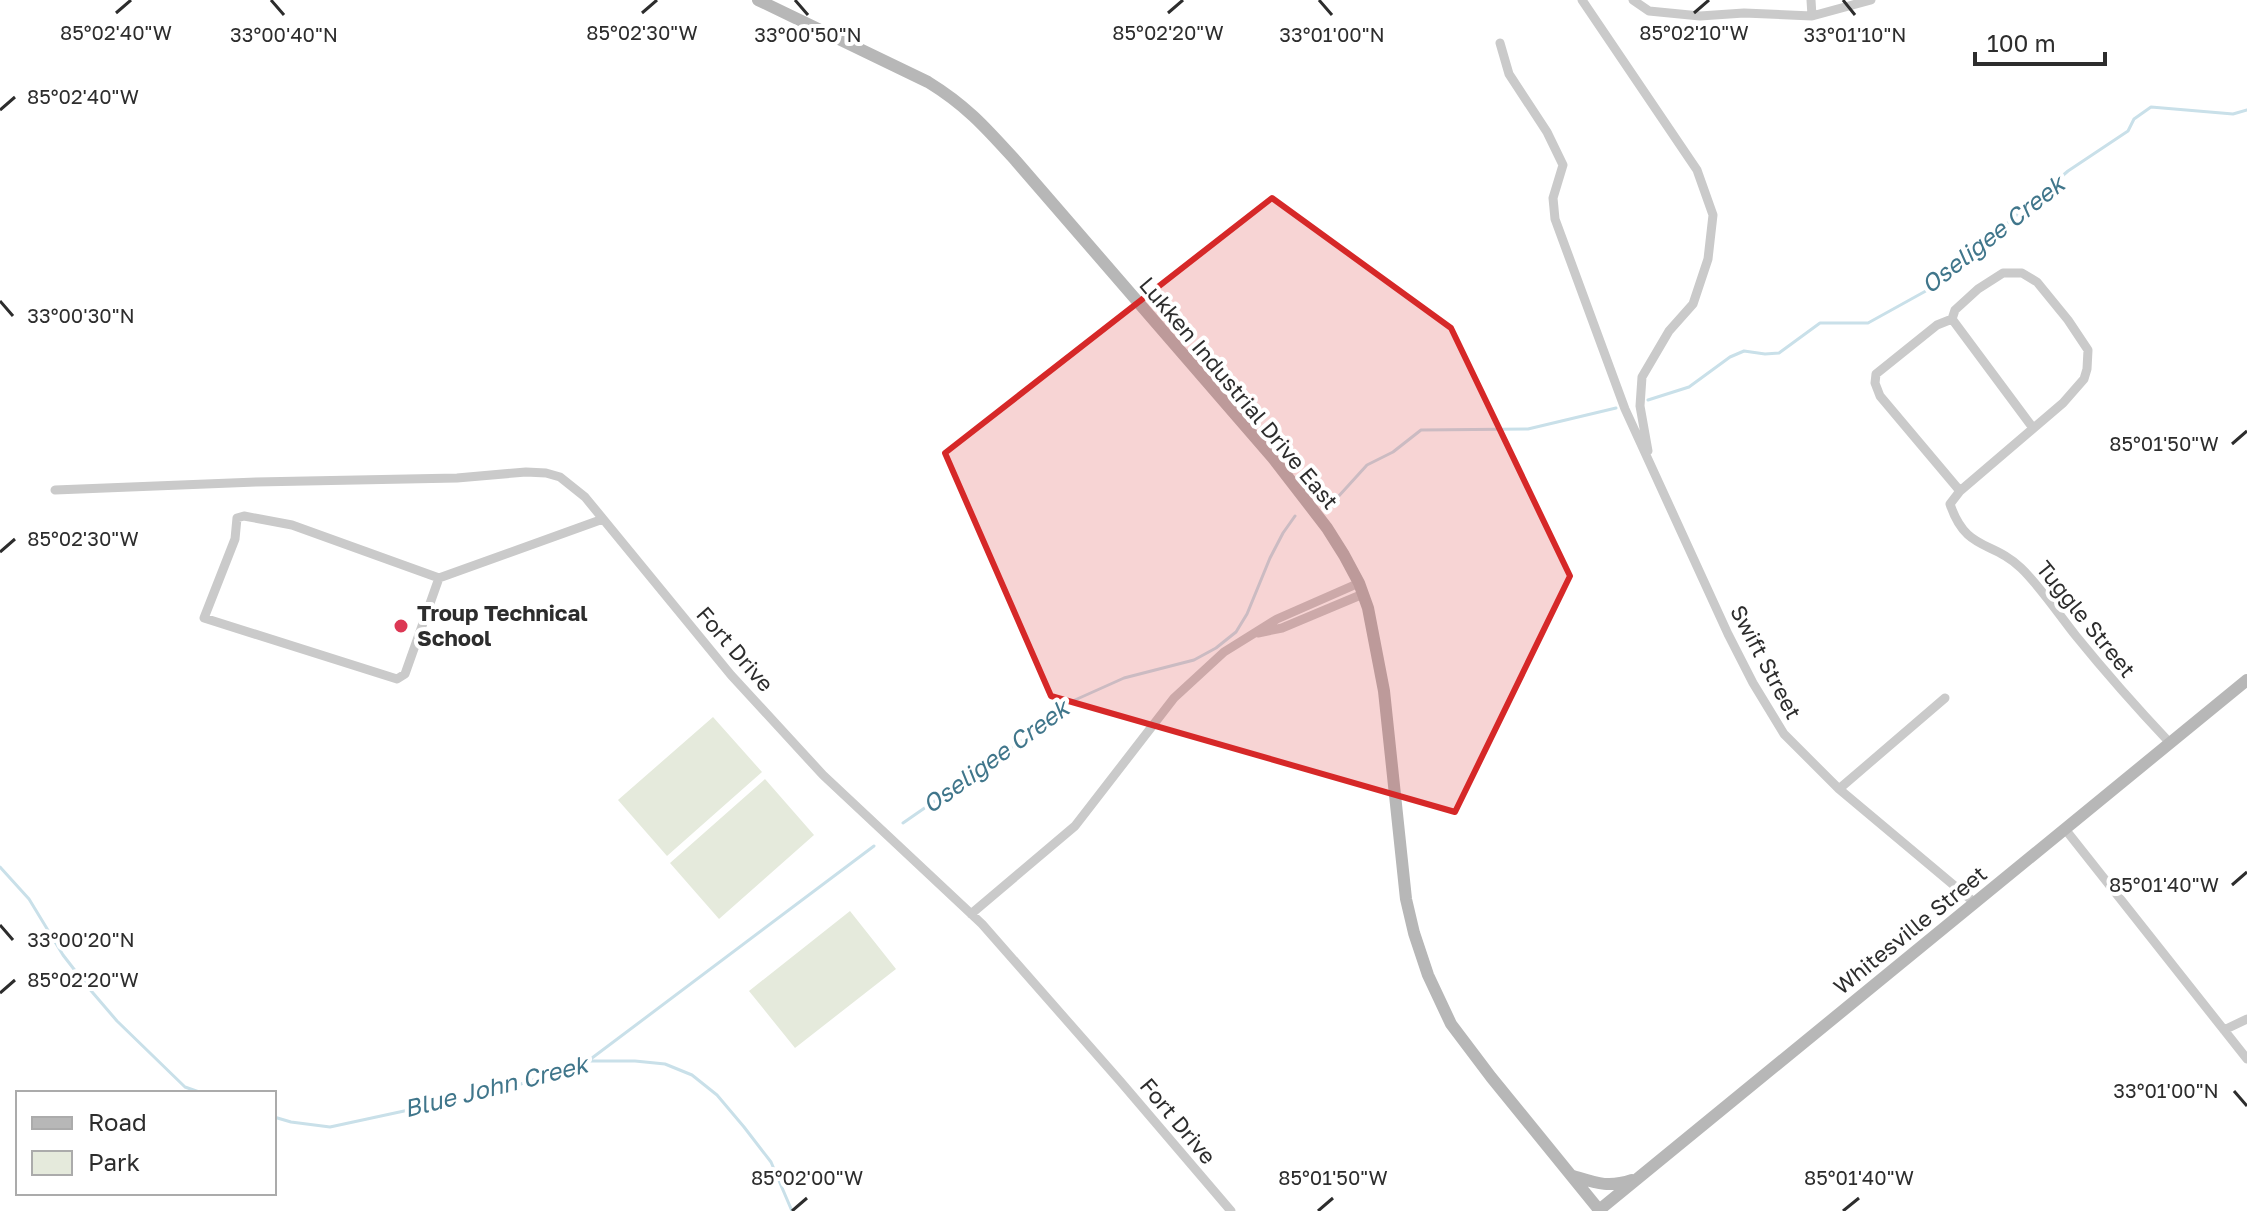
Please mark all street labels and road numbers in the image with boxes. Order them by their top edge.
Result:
street label: Lukken Industrial Drive East [1134,271,1345,514]
street label: Tuggle Street [2031,555,2142,682]
street label: Swift Street [1725,600,1808,723]
street label: Fort Drive [691,601,780,697]
street label: Whitesville Street [1828,860,1992,1000]
street label: Fort Drive [1135,1072,1222,1169]

